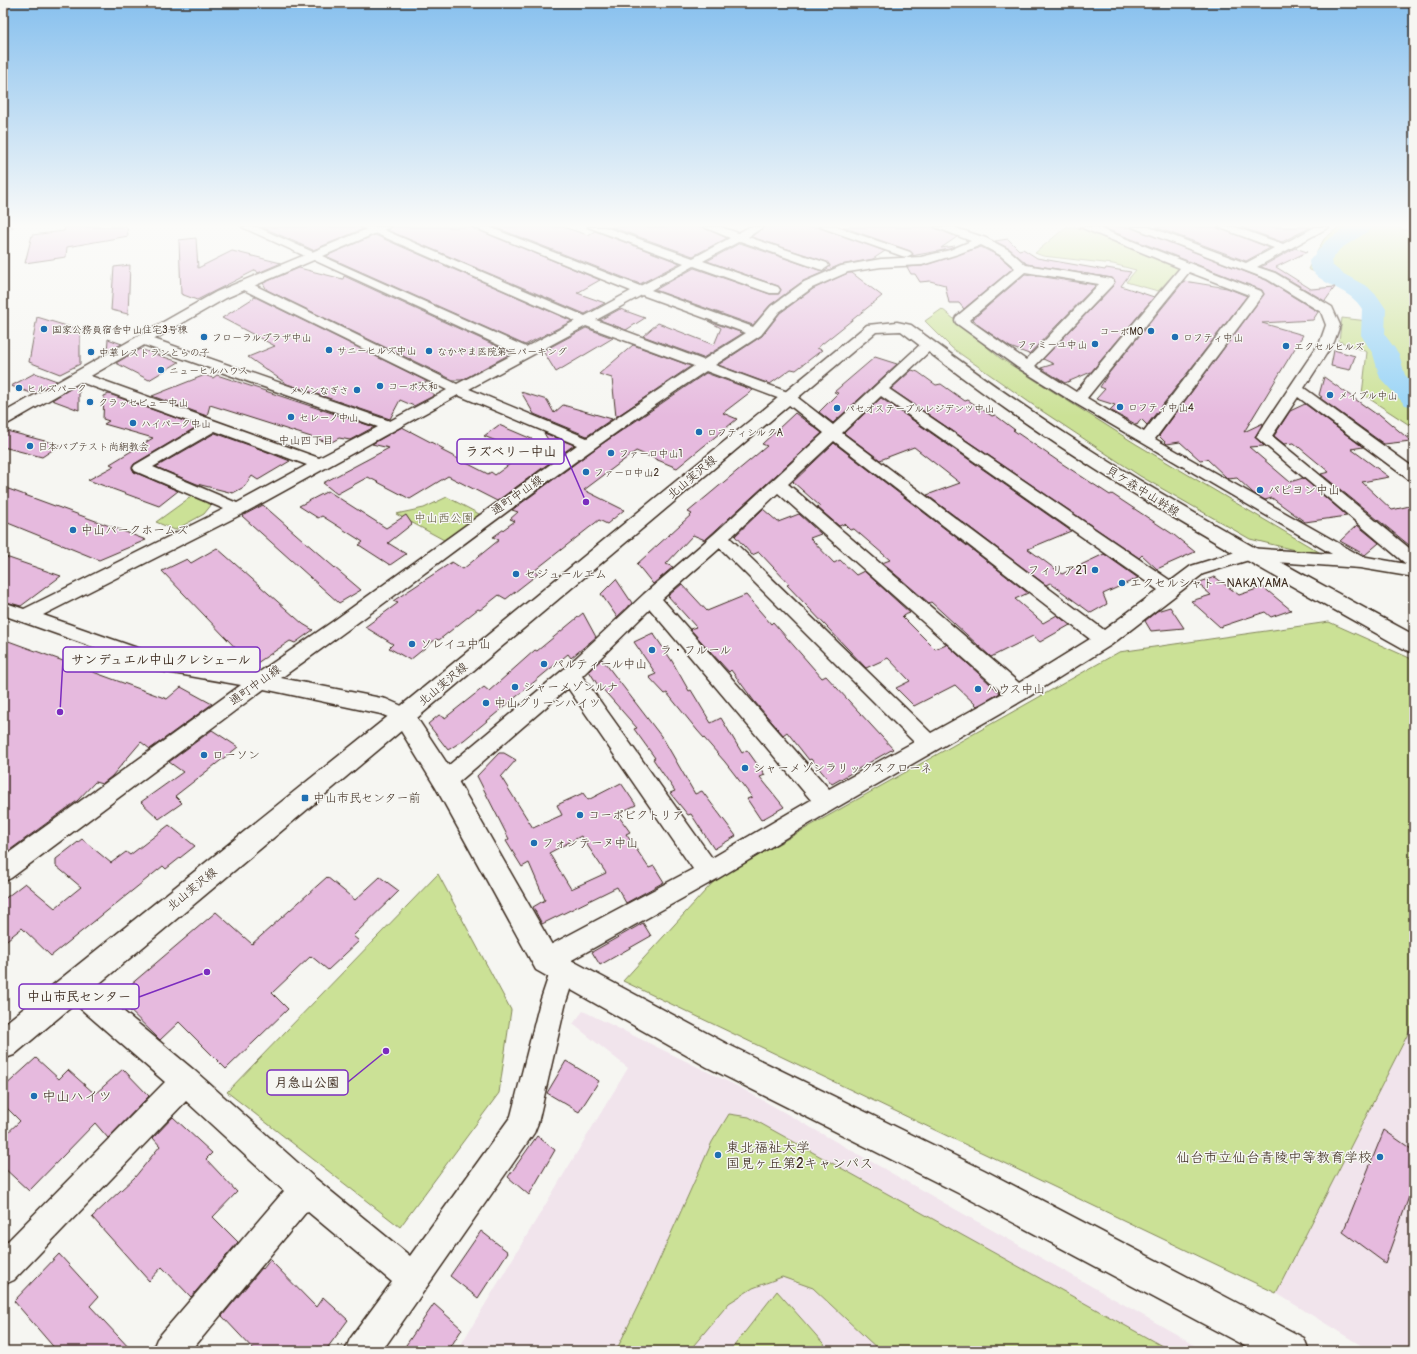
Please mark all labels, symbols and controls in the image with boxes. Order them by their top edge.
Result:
marker: 国家公務員宿舎中山住宅3号棟 [39,324,49,334]
place label: 国家公務員宿舎中山住宅3号棟 [52,324,188,336]
place label: コーポMO [1099,326,1143,338]
marker: コーポMO [1146,326,1156,336]
marker: フローラルプラザ中山 [199,332,209,342]
place label: フローラルプラザ中山 [212,332,312,344]
marker: ロフティ中山 [1170,332,1180,342]
place label: ロフティ中山 [1183,332,1243,344]
place label: ファミーユ中山 [1017,339,1087,351]
marker: ファミーユ中山 [1090,339,1100,349]
marker: エクセルヒルズ [1281,341,1291,351]
place label: エクセルヒルズ [1294,341,1364,353]
marker: サニーヒルズ中山 [324,345,334,355]
place label: サニーヒルズ中山 [337,345,417,357]
marker: なかやま医院第二パーキング [424,346,434,356]
place label: なかやま医院第二パーキング [437,346,567,358]
marker: 中華レストランとらの子 [86,347,96,357]
place label: 中華レストランとらの子 [99,347,210,359]
marker: ニューヒルハウス [156,365,166,375]
place label: ニューヒルハウス [169,365,248,377]
marker: コーポ大和 [375,381,385,391]
place label: コーポ大和 [388,381,438,393]
marker: ヒルズパーク [14,383,24,393]
place label: ヒルズパーク [27,383,87,395]
place label: メゾンなぎさ [289,385,349,397]
marker: メゾンなぎさ [352,385,362,395]
marker: メイプル中山 [1325,390,1335,400]
place label: メイプル中山 [1338,390,1397,402]
marker: クラッセビュー中山 [85,397,95,407]
place label: クラッセビュー中山 [98,397,188,409]
marker: ロフティ中山4 [1115,402,1125,412]
place label: ロフティ中山4 [1128,402,1194,414]
marker: パセオステーブルレジデンツ中山 [832,403,842,413]
place label: パセオステーブルレジデンツ中山 [845,403,994,415]
marker: セレーノ中山 [286,412,296,422]
place label: セレーノ中山 [299,412,359,424]
marker: ハイパーク中山 [128,418,138,428]
place label: ハイパーク中山 [141,418,211,430]
marker: ロフティシルクA [694,427,704,437]
place label: ロフティシルクA [707,427,783,439]
district label: 中山四丁目 [279,434,334,447]
callout: ラズベリー中山 [457,439,564,464]
marker: 日本バプテスト尚絅教会 [25,441,35,451]
place label: 日本バプテスト尚絅教会 [38,441,149,453]
text: ラズベリー中山 [465,444,557,460]
marker: ファーロ中山1 [606,448,616,458]
place label: ファーロ中山1 [619,448,683,460]
street label: 北山実沢線 [665,452,720,502]
street label: 貝ケ森中山幹線 [1103,463,1182,520]
marker: ファーロ中山2 [581,467,591,477]
place label: ファーロ中山2 [594,467,660,479]
street label: 通町中山線 [488,472,546,519]
place label: パピヨン中山 [1268,483,1340,498]
marker: パピヨン中山 [1255,485,1265,495]
park label: 中山西公園 [414,511,474,526]
place label: 中山パークホームズ [81,523,189,538]
marker: 中山パークホームズ [68,525,78,535]
place label: フィリア21 [1028,563,1087,578]
marker: フィリア21 [1090,565,1100,575]
place label: セジュールエム [524,567,607,582]
marker: セジュールエム [511,569,521,579]
place label: エクセルシャトーNAKAYAMA [1130,576,1289,591]
marker: エクセルシャトーNAKAYAMA [1117,578,1127,588]
place label: ソレイユ中山 [420,637,491,652]
marker: ソレイユ中山 [407,639,417,649]
place label: ラ・フルール [660,643,731,658]
marker: ラ・フルール [647,645,657,655]
callout: サンデュエル中山クレシェール [63,647,260,672]
text: サンデュエル中山クレシェール [71,652,251,668]
place label: パルティール中山 [552,657,647,672]
street label: 北山実沢線 [416,659,471,709]
marker: パルティール中山 [539,659,549,669]
street label: 通町中山線 [227,662,284,709]
place label: シャーメゾンルナ [523,680,619,695]
marker: シャーメゾンルナ [510,682,520,692]
place label: ハウス中山 [986,682,1045,697]
marker: ハウス中山 [973,684,983,694]
place label: 中山グリーンハイツ [494,696,601,711]
marker: 中山グリーンハイツ [481,698,491,708]
place label: ローソン [212,748,260,763]
marker: ローソン [199,750,209,760]
place label: シャーメゾンラリックスクローネ [753,761,932,776]
marker: シャーメゾンラリックスクローネ [740,763,750,773]
place label: 中山市民センター前 [313,791,421,806]
marker: 中山市民センター前 [300,793,310,803]
place label: コーポビクトリア [588,808,684,823]
marker: コーポビクトリア [575,810,585,820]
place label: フォンテーヌ中山 [542,836,638,851]
marker: フォンテーヌ中山 [529,838,539,848]
street label: 北山実沢線 [164,865,220,914]
callout: 中山市民センター [19,984,139,1009]
text: 中山市民センター [27,989,131,1005]
callout: 月急山公園 [267,1070,348,1095]
text: 月急山公園 [274,1075,340,1091]
place label: 中山ハイツ [42,1088,112,1105]
marker: 中山ハイツ [29,1091,39,1101]
place label: 東北福祉大学 国見ヶ丘第2キャンパス [726,1139,873,1172]
place label: 仙台市立仙台青陵中等教育学校 [1176,1149,1372,1166]
marker: 東北福祉大学 国見ヶ丘第2キャンパス [713,1150,723,1160]
marker: 仙台市立仙台青陵中等教育学校 [1375,1152,1385,1162]

